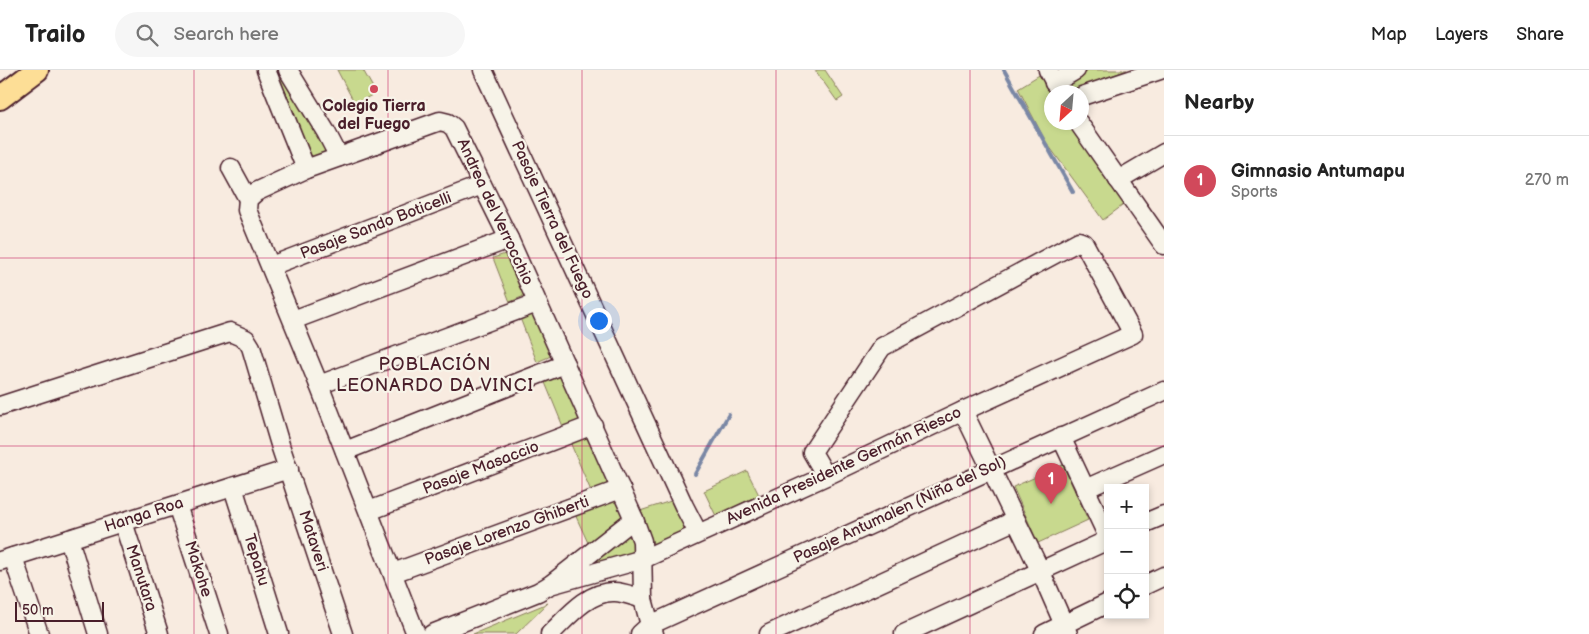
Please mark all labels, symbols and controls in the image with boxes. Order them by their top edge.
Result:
search box [115,12,465,57]
text: Trailo [25,20,85,49]
icon: search [133,21,161,49]
text: Search here [173,23,279,46]
text: Map [1371,24,1407,45]
text: Layers [1435,24,1488,45]
text: Share [1516,24,1564,45]
marker: Colegio Tierra del Fuego [368,83,380,95]
north arrow [1044,85,1089,130]
text: Nearby [1184,90,1254,115]
place label: Colegio Tierra del Fuego [322,97,426,134]
street label: Andrea del Verrocchio [453,136,537,288]
street label: Pasaje Tierra del Fuego [507,138,597,302]
text: Gimnasio Antumapu [1231,160,1405,183]
text: 1 [1197,171,1203,190]
text: 270 m [1525,171,1569,190]
text: Sports [1231,183,1278,202]
street label: Pasaje Sando Boticelli [298,188,454,264]
your location [586,308,612,334]
district label: POBLACIÓN LEONARDO DA VINCI [336,352,534,396]
street label: Avenida Presidente Germán Riesco [723,403,965,529]
street label: Pasaje Masaccio [420,437,542,499]
street label: Pasaje Antumalen (Niña del Sol) [791,452,1009,568]
pin: 1 [1035,463,1067,504]
map controls [1104,484,1149,619]
button: + [1104,484,1149,529]
street label: Pasaje Lorenzo Ghiberti [422,492,592,570]
street label: Hanga Roa [102,493,186,537]
street label: Mataveri [294,508,332,574]
button: − [1104,529,1149,574]
street label: Tepahu [239,532,273,588]
street label: Makohe [180,539,216,600]
street label: Manutara [121,542,161,614]
button: locate [1104,574,1149,619]
scale bar [15,599,104,622]
text: 50 m [22,602,54,619]

